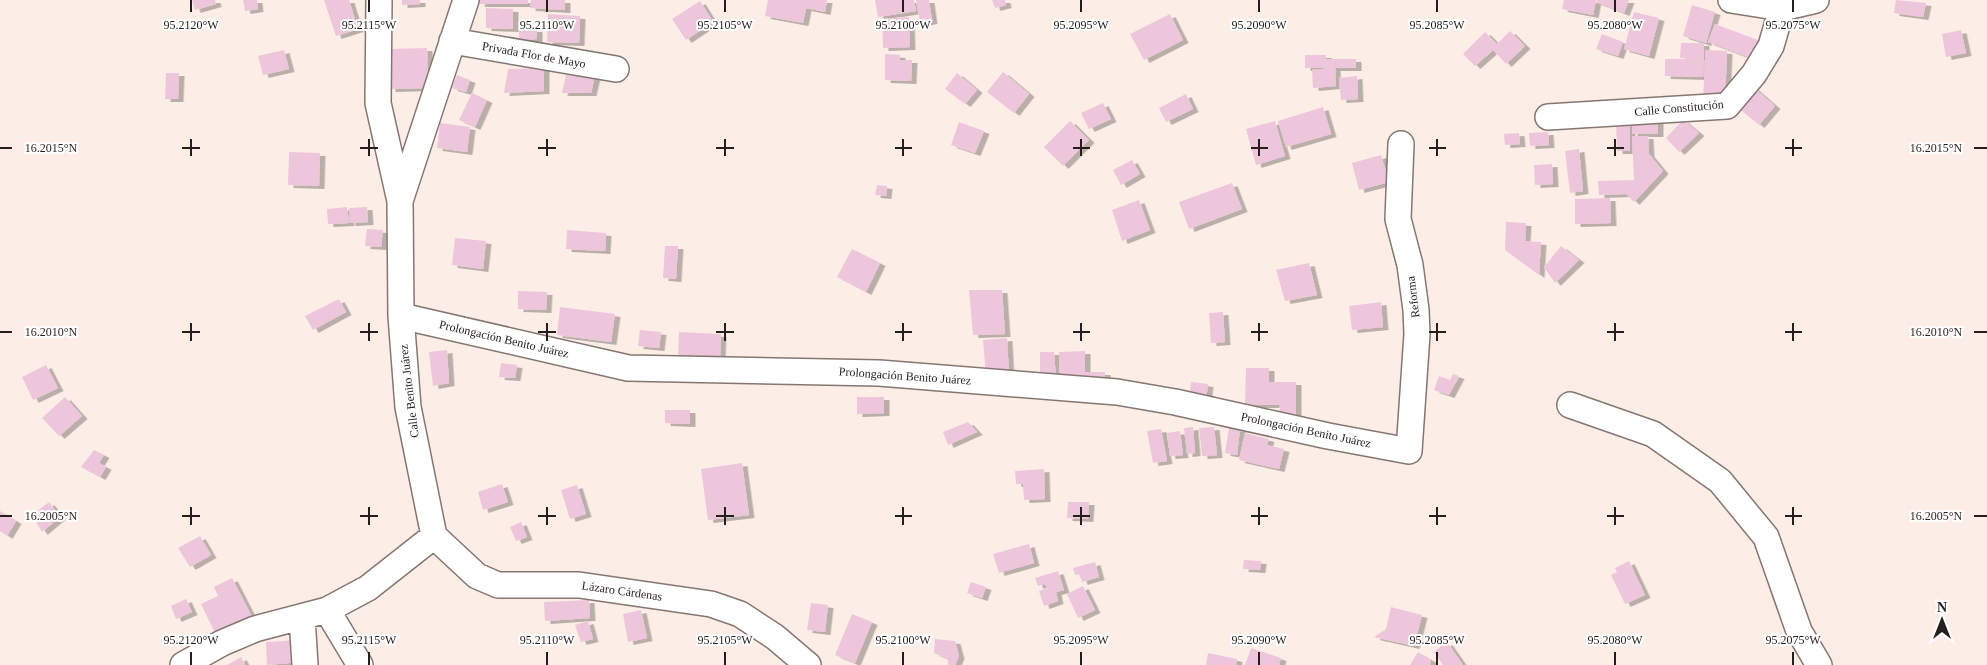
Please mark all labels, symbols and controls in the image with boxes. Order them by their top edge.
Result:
text: 95.2120°W [163,18,219,32]
text: 95.2115°W [342,18,397,32]
text: 95.2110°W [520,18,575,32]
text: 95.2105°W [697,18,753,32]
text: 95.2100°W [875,18,931,32]
text: 95.2095°W [1053,18,1109,32]
text: 95.2090°W [1231,18,1287,32]
text: 95.2085°W [1409,18,1465,32]
text: 95.2080°W [1587,18,1643,32]
text: 95.2075°W [1765,18,1821,32]
street label: Privada Flor de Mayo [481,39,587,71]
street label: Calle Constitución [1634,97,1724,119]
text: 16.2015°N [25,141,78,155]
text: 16.2015°N [1910,141,1963,155]
street label: Reforma [1403,275,1423,319]
street label: Prolongación Benito Juárez [438,317,570,361]
text: 16.2010°N [25,325,78,339]
text: 16.2010°N [1910,325,1963,339]
street label: Calle Benito Juárez [396,344,422,438]
street label: Prolongación Benito Juárez [838,364,972,388]
street label: Prolongación Benito Juárez [1240,409,1372,451]
text: 16.2005°N [25,509,78,523]
text: 16.2005°N [1910,509,1963,523]
street label: Lázaro Cárdenas [581,578,663,604]
north arrow [1917,595,1967,645]
text: N [1937,600,1947,615]
text: 95.2120°W [163,633,219,647]
text: 95.2115°W [342,633,397,647]
text: 95.2110°W [520,633,575,647]
text: 95.2105°W [697,633,753,647]
text: 95.2100°W [875,633,931,647]
text: 95.2095°W [1053,633,1109,647]
text: 95.2090°W [1231,633,1287,647]
text: 95.2085°W [1409,633,1465,647]
text: 95.2080°W [1587,633,1643,647]
text: 95.2075°W [1765,633,1821,647]

